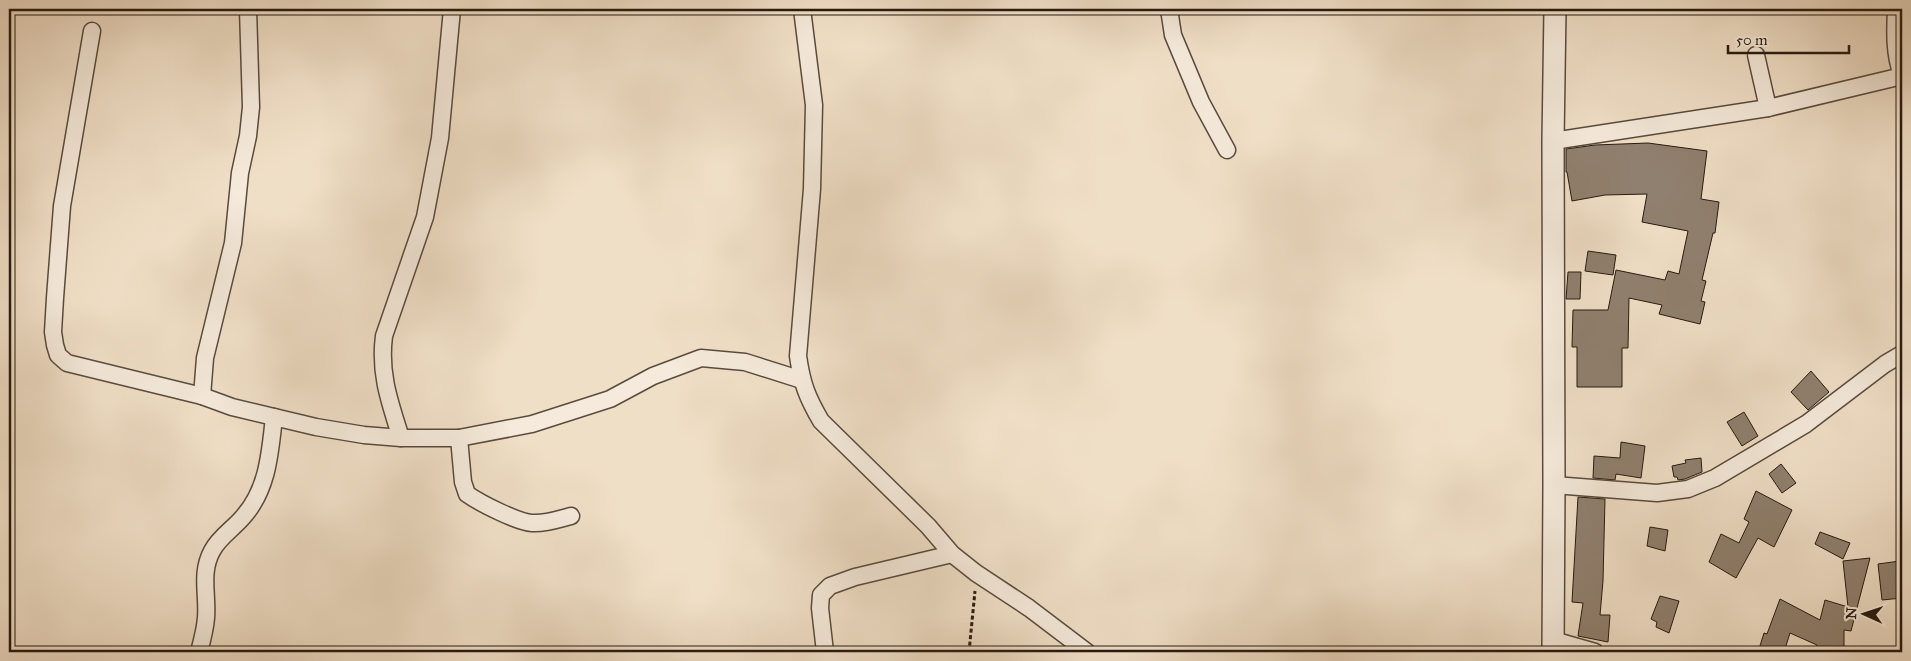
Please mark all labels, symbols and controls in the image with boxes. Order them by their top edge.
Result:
scale bar [1728,22,1850,54]
text: 50 m [1736,31,1768,49]
north arrow [1838,588,1888,638]
text: N [1843,607,1860,620]

